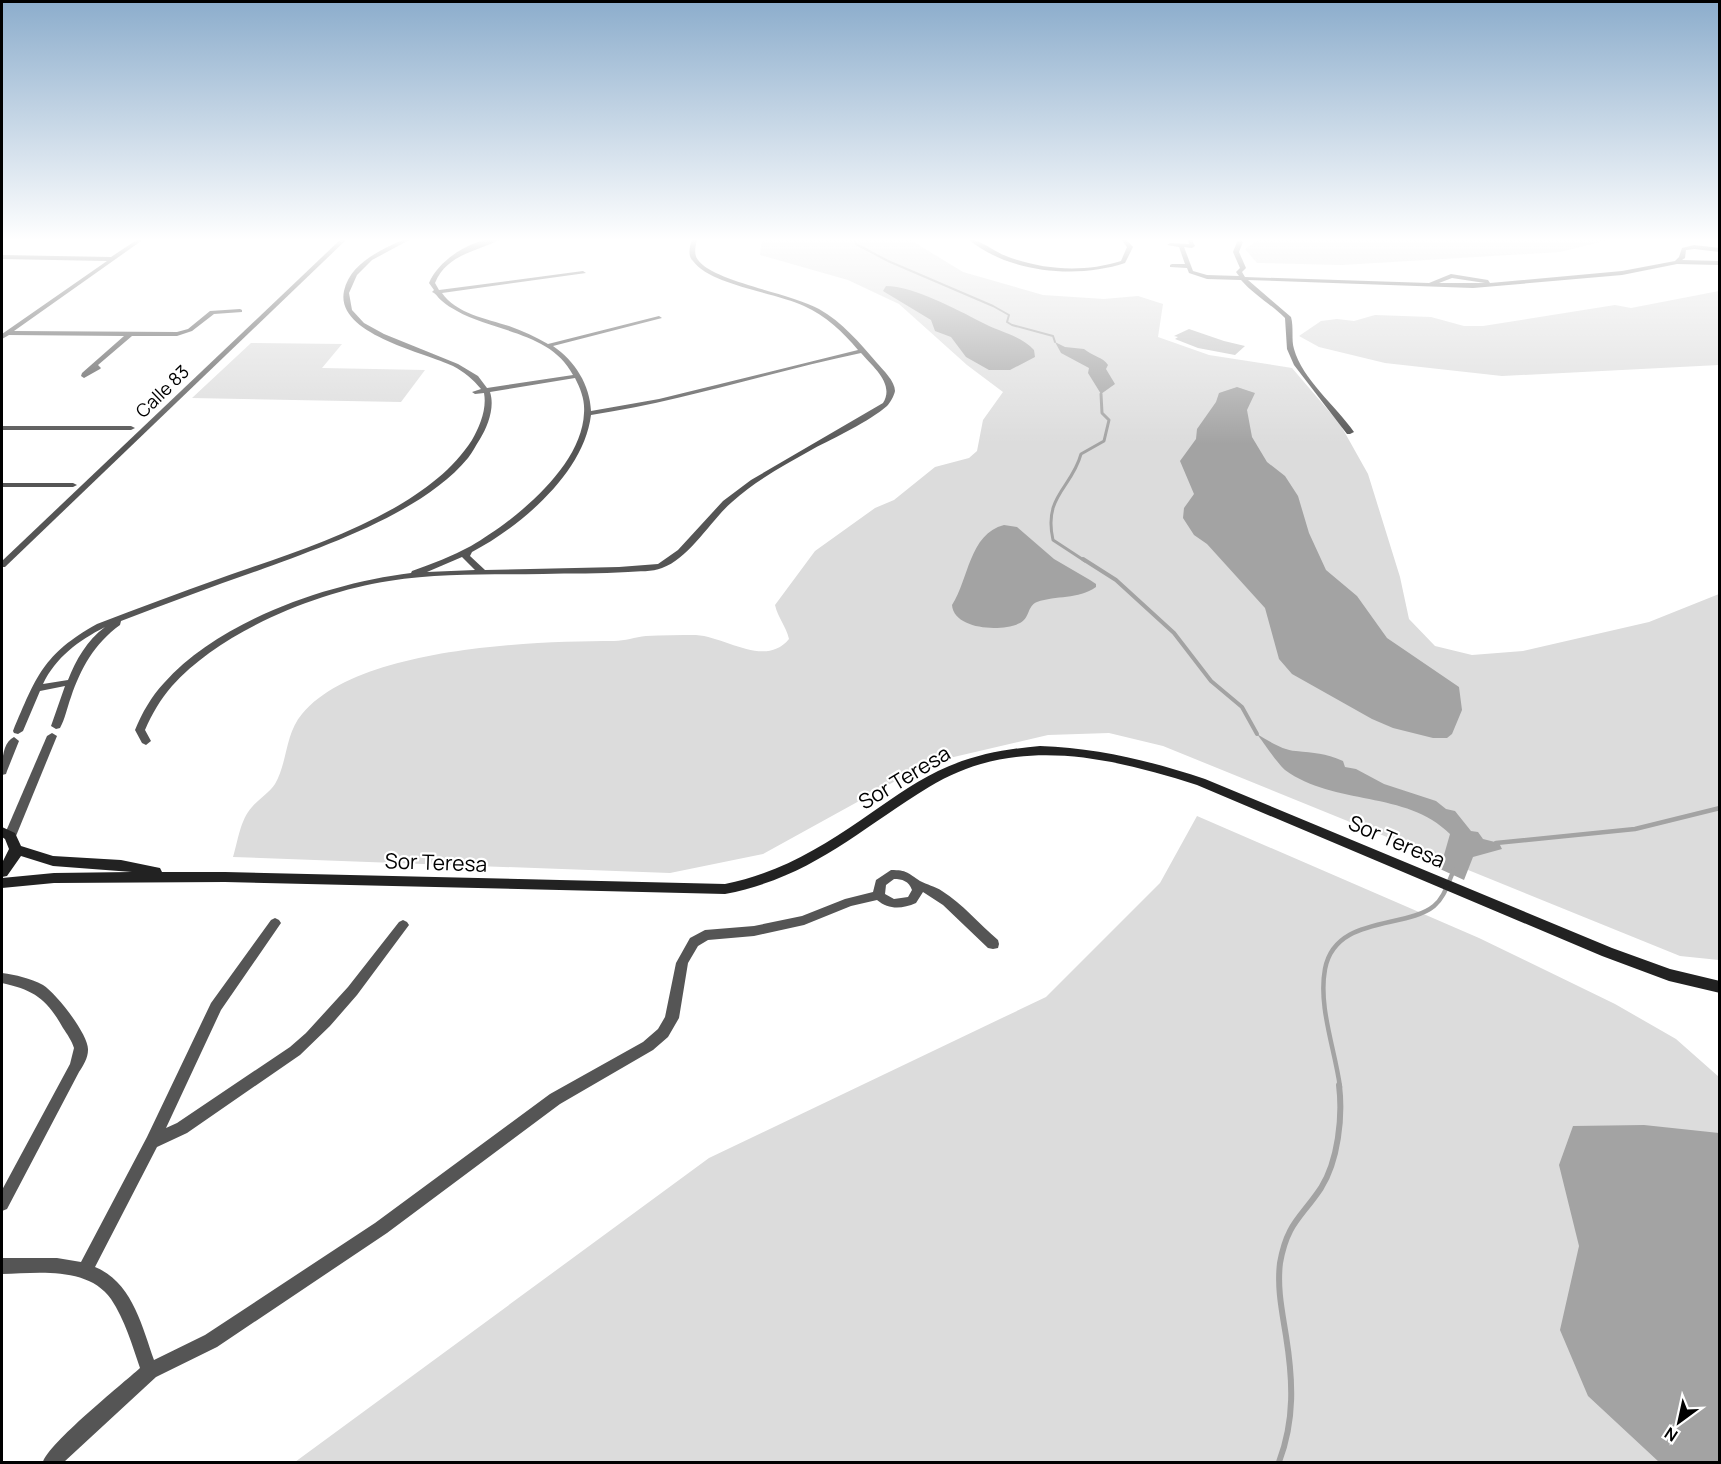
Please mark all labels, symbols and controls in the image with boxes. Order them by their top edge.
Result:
street label: Calle 83 [130,360,194,422]
street label: Sor Teresa [853,739,955,815]
street label: Sor Teresa [1344,808,1450,874]
street label: Sor Teresa [384,846,488,878]
north arrow [1649,1392,1709,1452]
text: N [1660,1422,1682,1447]

